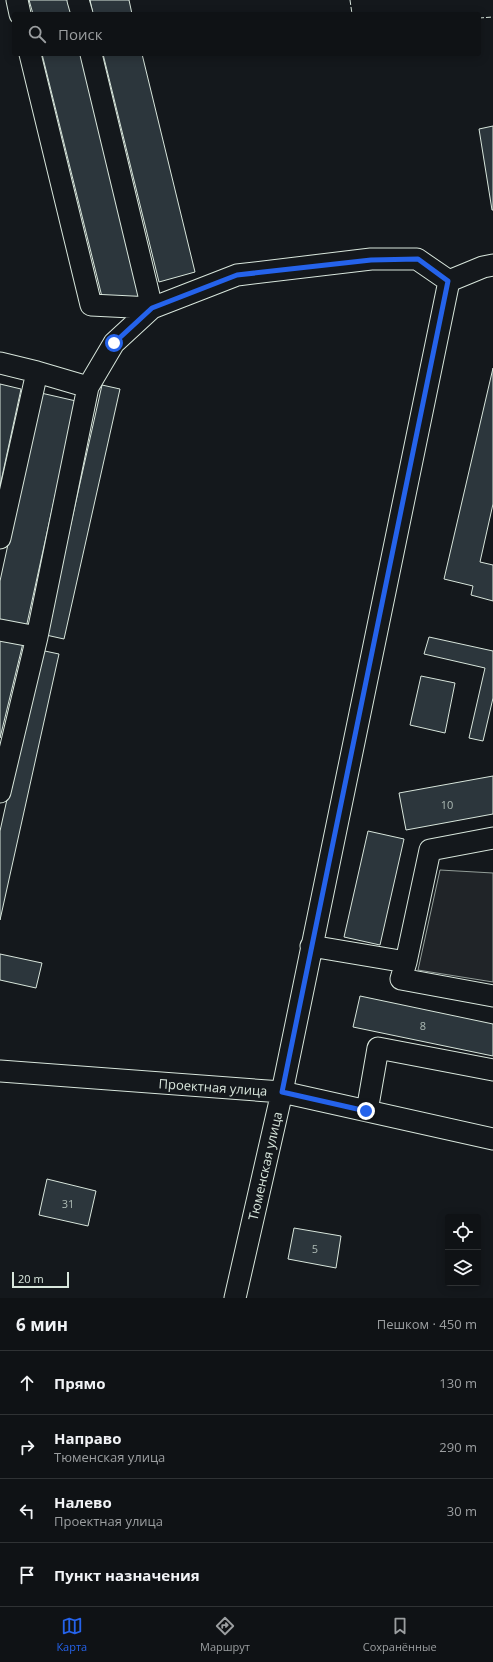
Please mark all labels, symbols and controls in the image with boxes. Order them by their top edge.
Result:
search box [12,12,481,56]
icon: search [26,23,48,45]
text: Поиск [58,24,102,44]
route start [105,334,123,352]
house number: 10 [441,797,453,812]
house number: 8 [420,1018,426,1033]
street label: Проектная улица [158,1074,268,1100]
route end [357,1102,375,1120]
street label: Тюменская улица [244,1110,286,1222]
house number: 31 [62,1196,74,1211]
map controls [445,1214,481,1286]
button: locate [445,1214,481,1250]
house number: 5 [312,1241,318,1256]
button: layers [445,1250,481,1286]
scale bar [12,1270,69,1289]
text: 20 m [18,1271,44,1286]
text: 6 мин [16,1313,68,1336]
text: Пешком · 450 m [377,1315,477,1333]
icon: ahead [16,1372,38,1394]
text: Прямо [54,1373,106,1393]
text: 130 m [439,1374,477,1392]
text: Направо [54,1428,122,1448]
icon: right [16,1436,38,1458]
text: 290 m [439,1438,477,1456]
text: Тюменская улица [54,1448,165,1466]
text: Налево [54,1492,112,1512]
icon: left [16,1500,38,1522]
text: 30 m [447,1502,477,1520]
text: Проектная улица [54,1512,163,1530]
icon: arrive [16,1564,38,1586]
text: Пункт назначения [54,1565,200,1585]
tab: Карта [56,1615,87,1654]
tab: Маршрут [200,1615,250,1654]
tab: Сохранённые [363,1615,437,1654]

